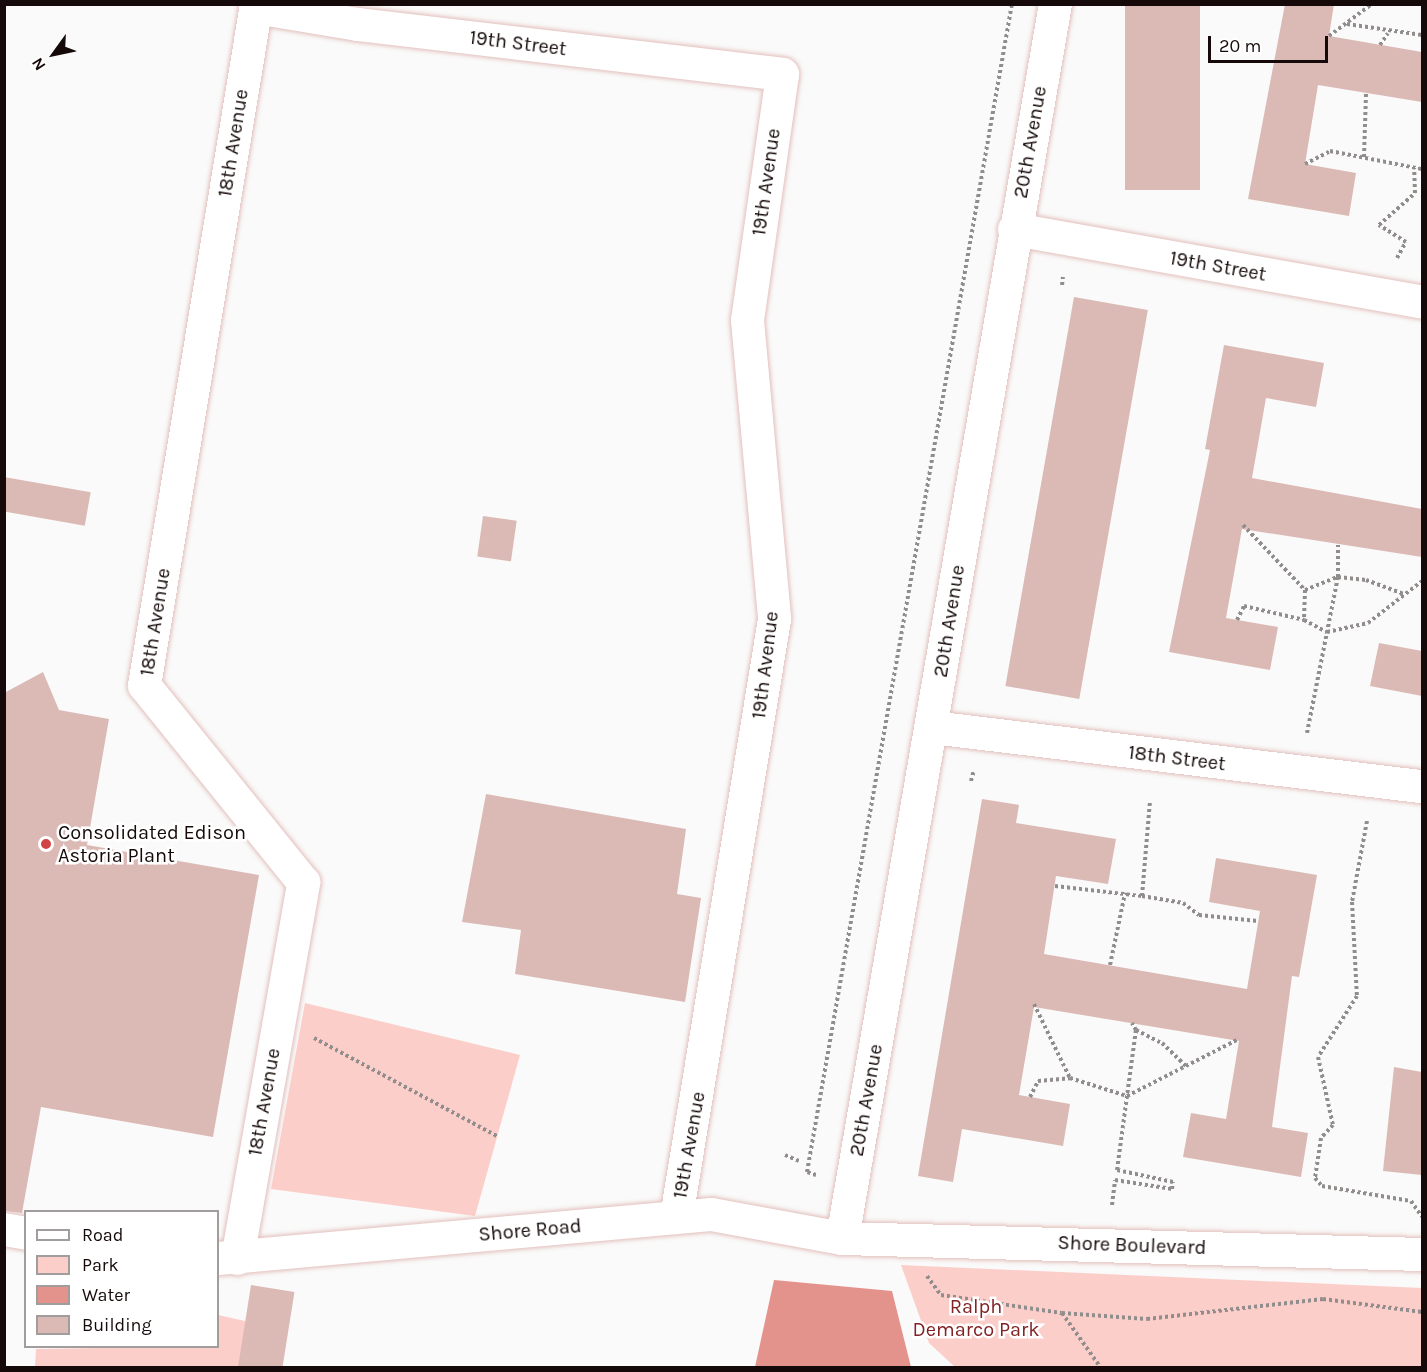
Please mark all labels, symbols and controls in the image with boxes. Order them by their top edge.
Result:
north arrow [24,24,84,84]
scale bar [1211,24,1331,62]
street label: 19th Street [468,25,568,61]
text: 20 m [1219,35,1261,57]
text: N [27,54,50,74]
street label: 20th Avenue [1008,84,1052,200]
street label: 18th Avenue [213,87,253,199]
street label: 19th Avenue [747,127,785,237]
street label: 19th Street [1168,246,1268,286]
street label: 20th Avenue [928,563,970,679]
street label: 18th Avenue [135,566,175,678]
street label: 19th Avenue [746,610,784,720]
street label: 18th Street [1127,740,1227,776]
place label: Consolidated Edison Astoria Plant [58,820,246,867]
marker: Consolidated Edison Astoria Plant [39,837,53,851]
street label: 20th Avenue [844,1042,888,1158]
street label: 18th Avenue [243,1046,285,1158]
street label: 19th Avenue [668,1090,710,1200]
legend [24,1210,219,1348]
street label: Shore Road [477,1214,583,1246]
text: Road [82,1224,123,1246]
street label: Shore Boulevard [1057,1230,1207,1260]
text: Park [82,1254,119,1276]
text: Water [82,1284,130,1306]
park label: Ralph Demarco Park [913,1294,1039,1341]
text: Building [82,1314,152,1336]

